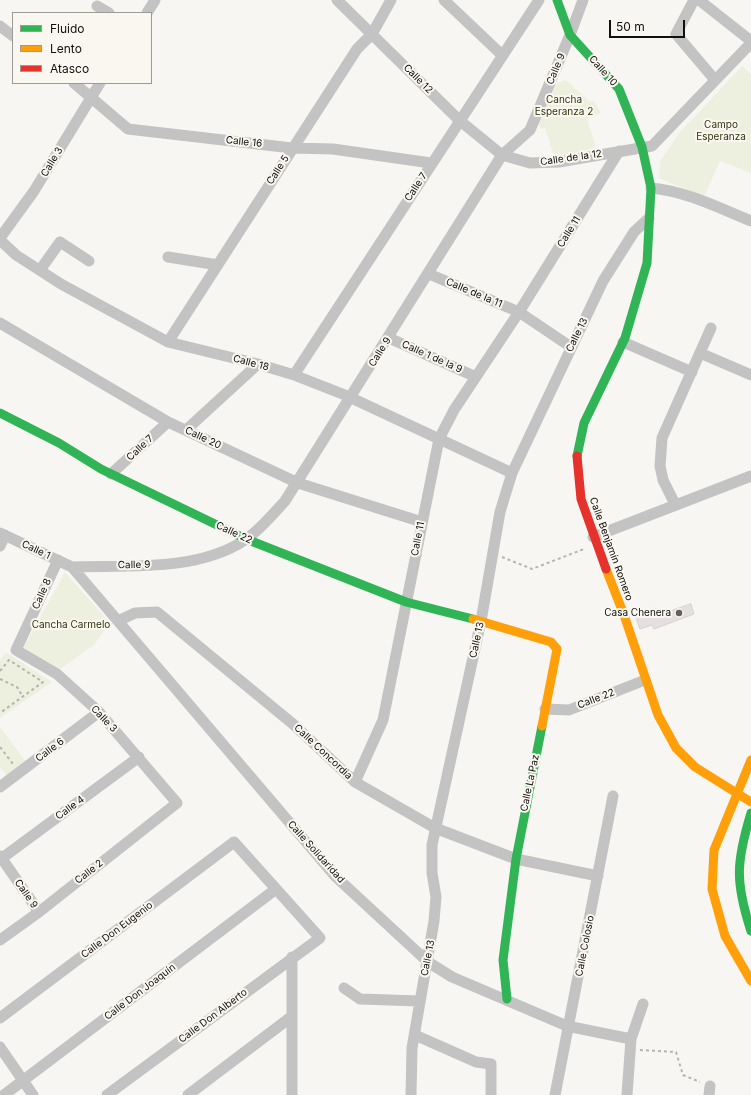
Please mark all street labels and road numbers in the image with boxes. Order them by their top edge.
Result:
street label: Calle 9 [544,52,568,86]
street label: Calle 10 [586,53,620,89]
street label: Calle 12 [401,62,435,96]
street label: Calle 16 [225,134,263,150]
street label: Calle 3 [38,145,66,179]
street label: Calle de la 12 [539,148,603,168]
street label: Calle 5 [264,153,292,187]
street label: Calle 7 [402,170,430,204]
street label: Calle 11 [555,214,583,250]
street label: Calle de la 11 [444,276,504,310]
street label: Calle 13 [564,316,590,354]
street label: Calle 9 [366,335,394,369]
street label: Calle 1 de la 9 [400,338,464,376]
street label: Calle 18 [232,352,270,374]
street label: Calle 20 [183,424,223,452]
street label: Calle 7 [124,433,156,463]
street label: Calle Benjamín Romero [587,496,635,602]
street label: Calle 22 [214,519,254,547]
street label: Calle 11 [409,521,427,557]
street label: Calle 1 [20,538,52,562]
street label: Calle 9 [118,559,150,571]
street label: Calle 8 [30,577,54,611]
street label: Calle 13 [467,621,487,659]
street label: Calle 22 [576,686,616,712]
street label: Calle 3 [88,703,120,735]
street label: Calle Concordia [291,722,355,782]
street label: Calle 6 [33,735,67,765]
street label: Calle La Paz [518,753,542,813]
street label: Calle 4 [53,793,87,823]
street label: Calle Solidaridad [285,818,347,886]
street label: Calle 2 [72,857,106,887]
street label: Calle 9 [12,877,40,911]
street label: Calle Don Eugenio [79,899,155,961]
street label: Calle Colosio [573,915,597,977]
street label: Calle 13 [419,939,437,977]
street label: Calle Don Joaquín [102,961,178,1023]
street label: Calle Don Alberto [176,986,250,1046]

